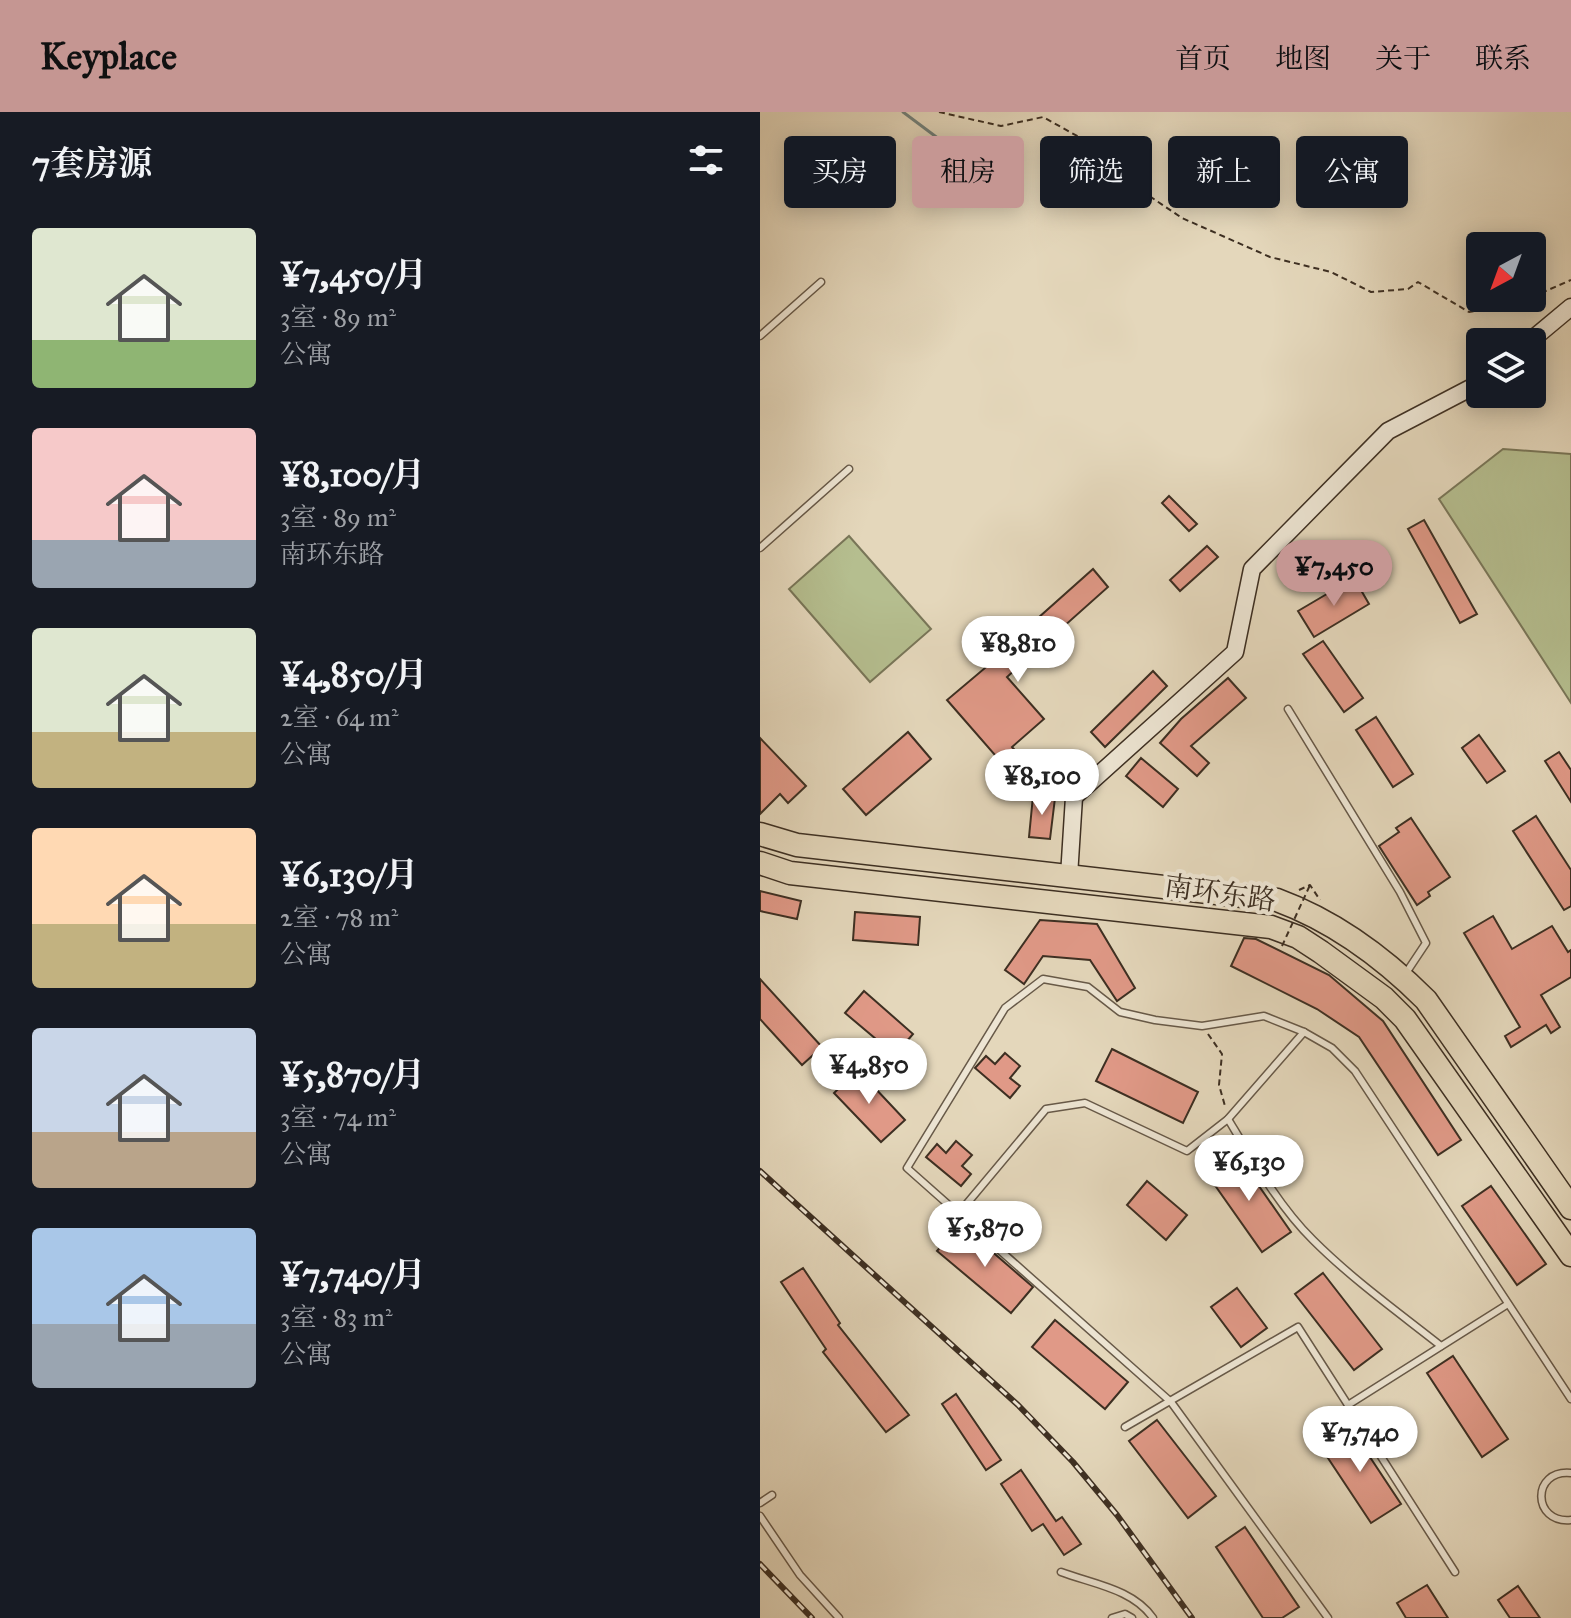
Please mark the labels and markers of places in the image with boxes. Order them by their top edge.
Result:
pin: ¥7,450 [1269,540,1399,608]
pin: ¥8,810 [953,616,1083,684]
pin: ¥8,100 [977,749,1107,817]
pin: ¥4,850 [804,1038,934,1106]
pin: ¥6,130 [1184,1135,1314,1203]
pin: ¥5,870 [920,1201,1050,1269]
pin: ¥7,740 [1295,1406,1425,1474]

